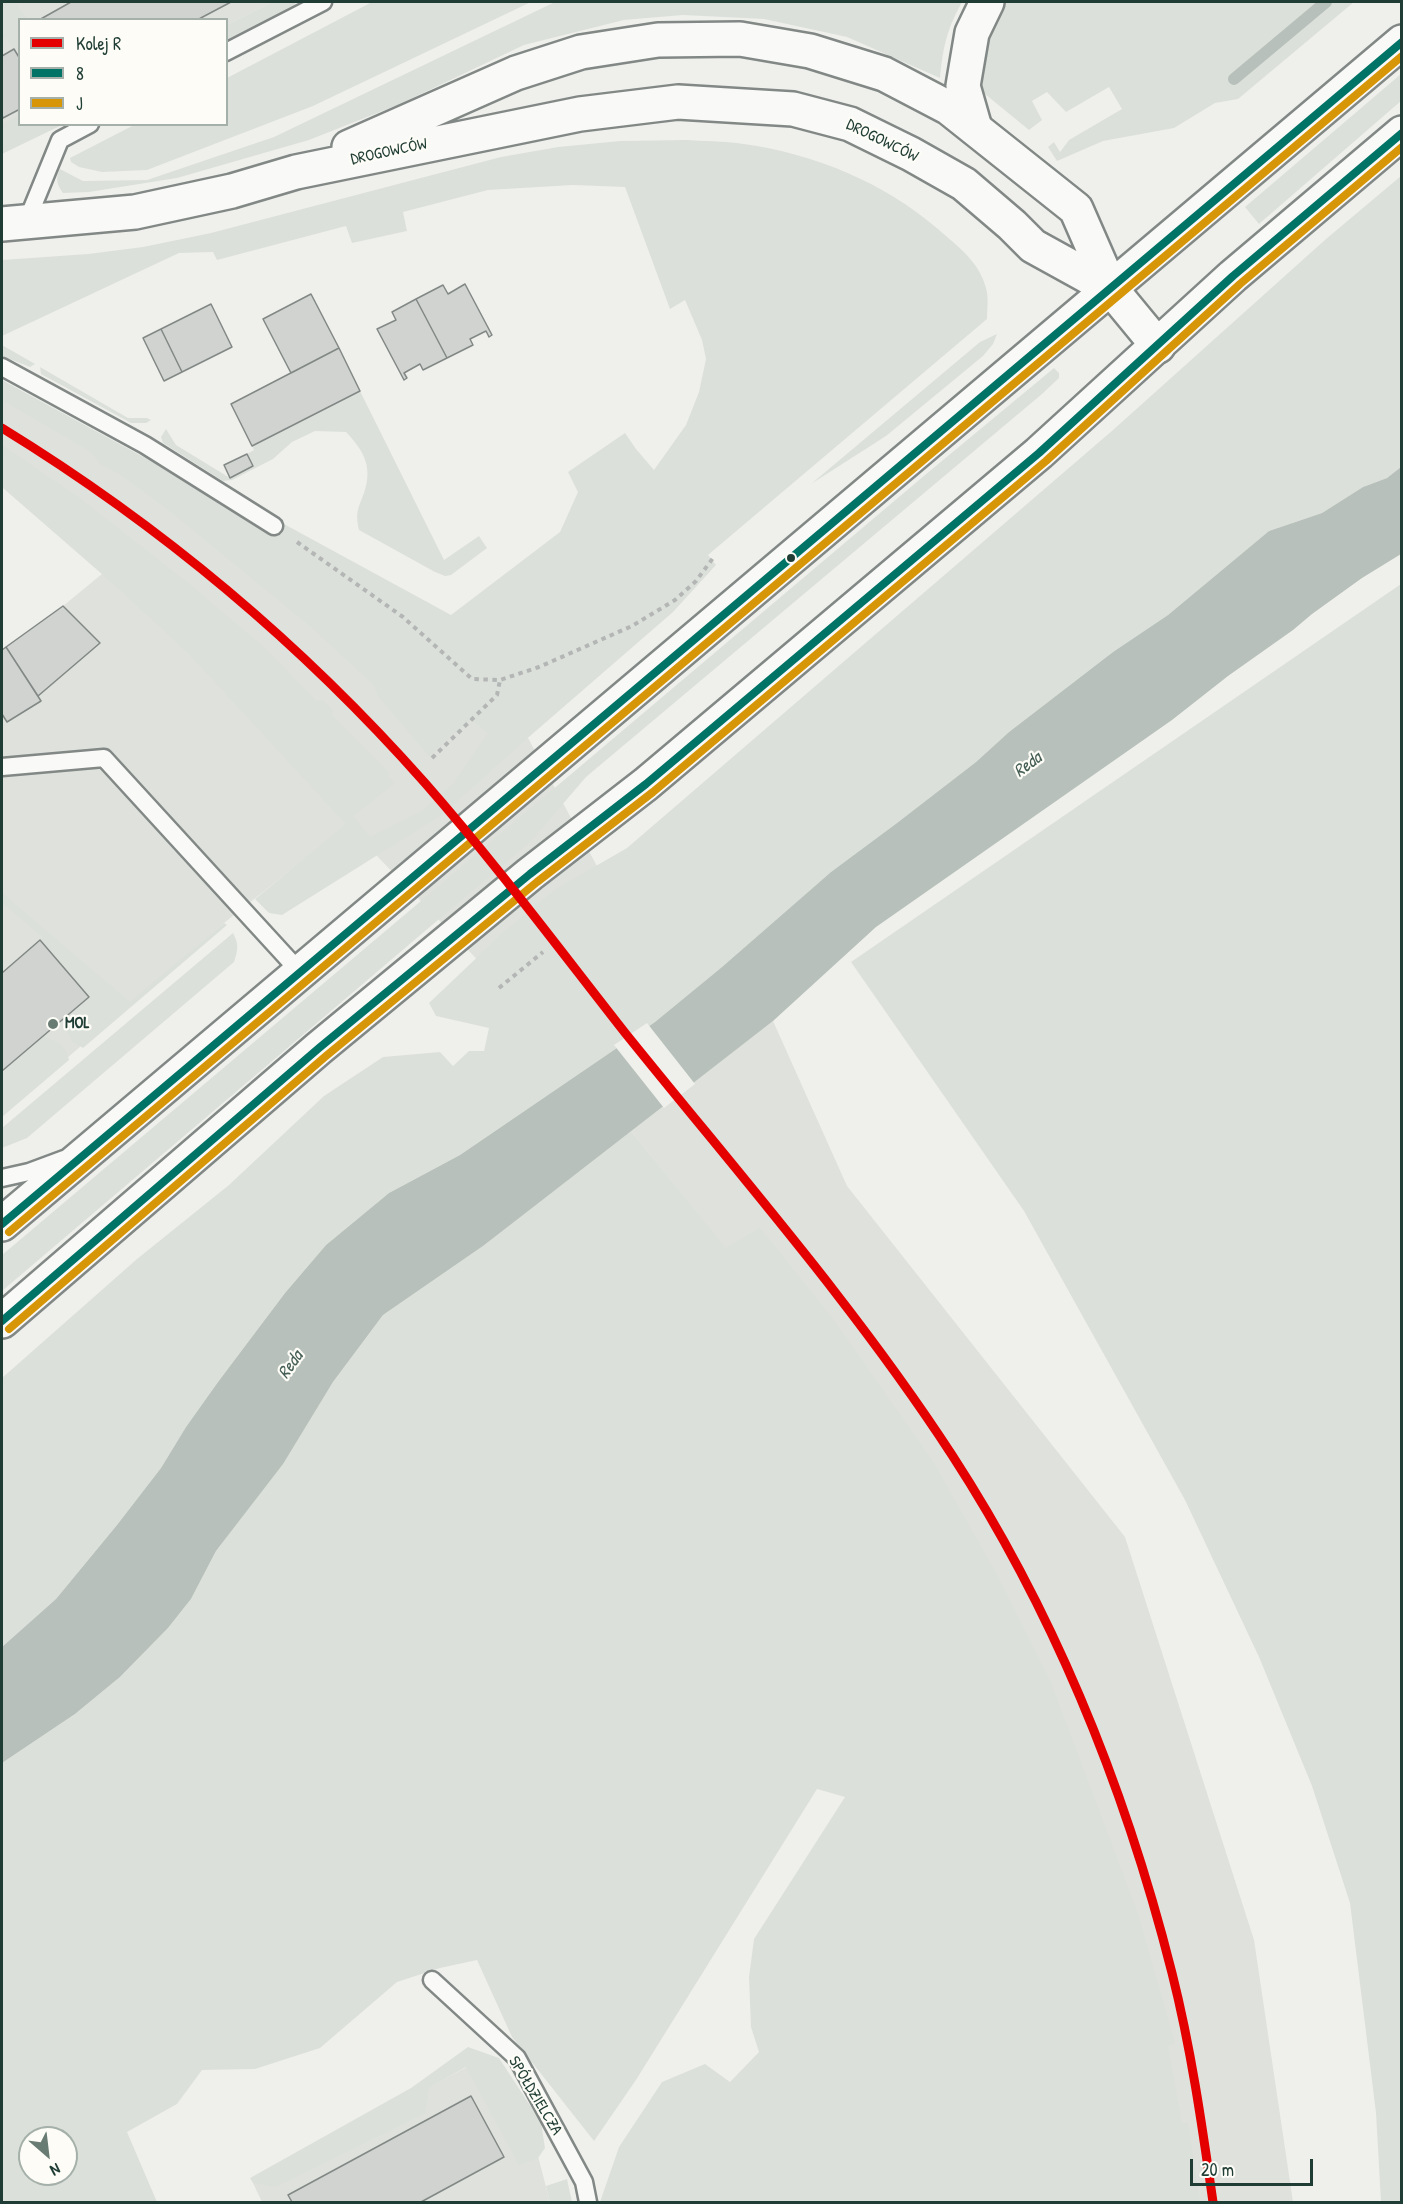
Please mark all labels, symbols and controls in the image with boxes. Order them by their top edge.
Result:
legend [18,18,228,126]
text: Kolej R [76,31,121,56]
text: 8 [76,61,84,86]
text: J [76,91,83,116]
street label: DROGOWCÓW [843,115,921,167]
street label: DROGOWCÓW [349,135,429,169]
unlabelled marker [785,552,797,564]
water label: Reda [1010,748,1046,782]
place label: MOL [65,1014,89,1034]
marker: MOL [46,1017,60,1031]
water label: Reda [274,1347,308,1383]
street label: SPÓŁDZIELCZA [504,2053,566,2139]
north arrow [18,2126,78,2186]
scale bar [1193,2147,1316,2185]
text: 20 m [1201,2157,1234,2182]
text: N [47,2158,64,2182]

